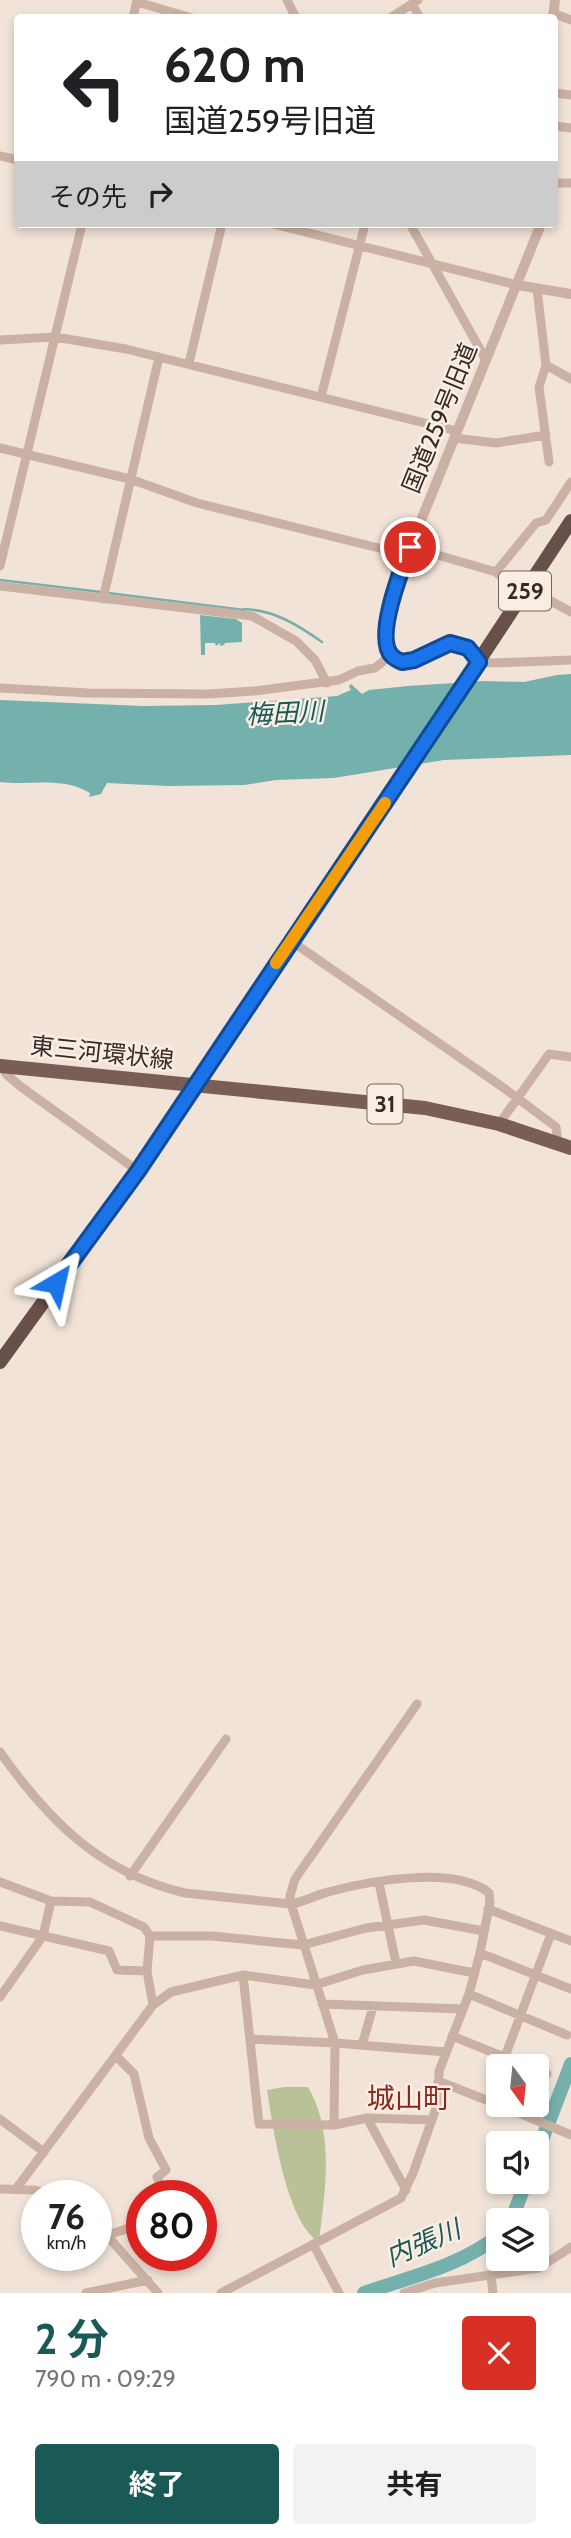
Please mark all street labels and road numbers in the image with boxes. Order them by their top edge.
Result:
street label: 国道259号旧道 [396,339,483,497]
road number: 259 [499,572,551,610]
street label: 東三河環状線 [29,1031,175,1074]
road number: 31 [368,1084,402,1124]

